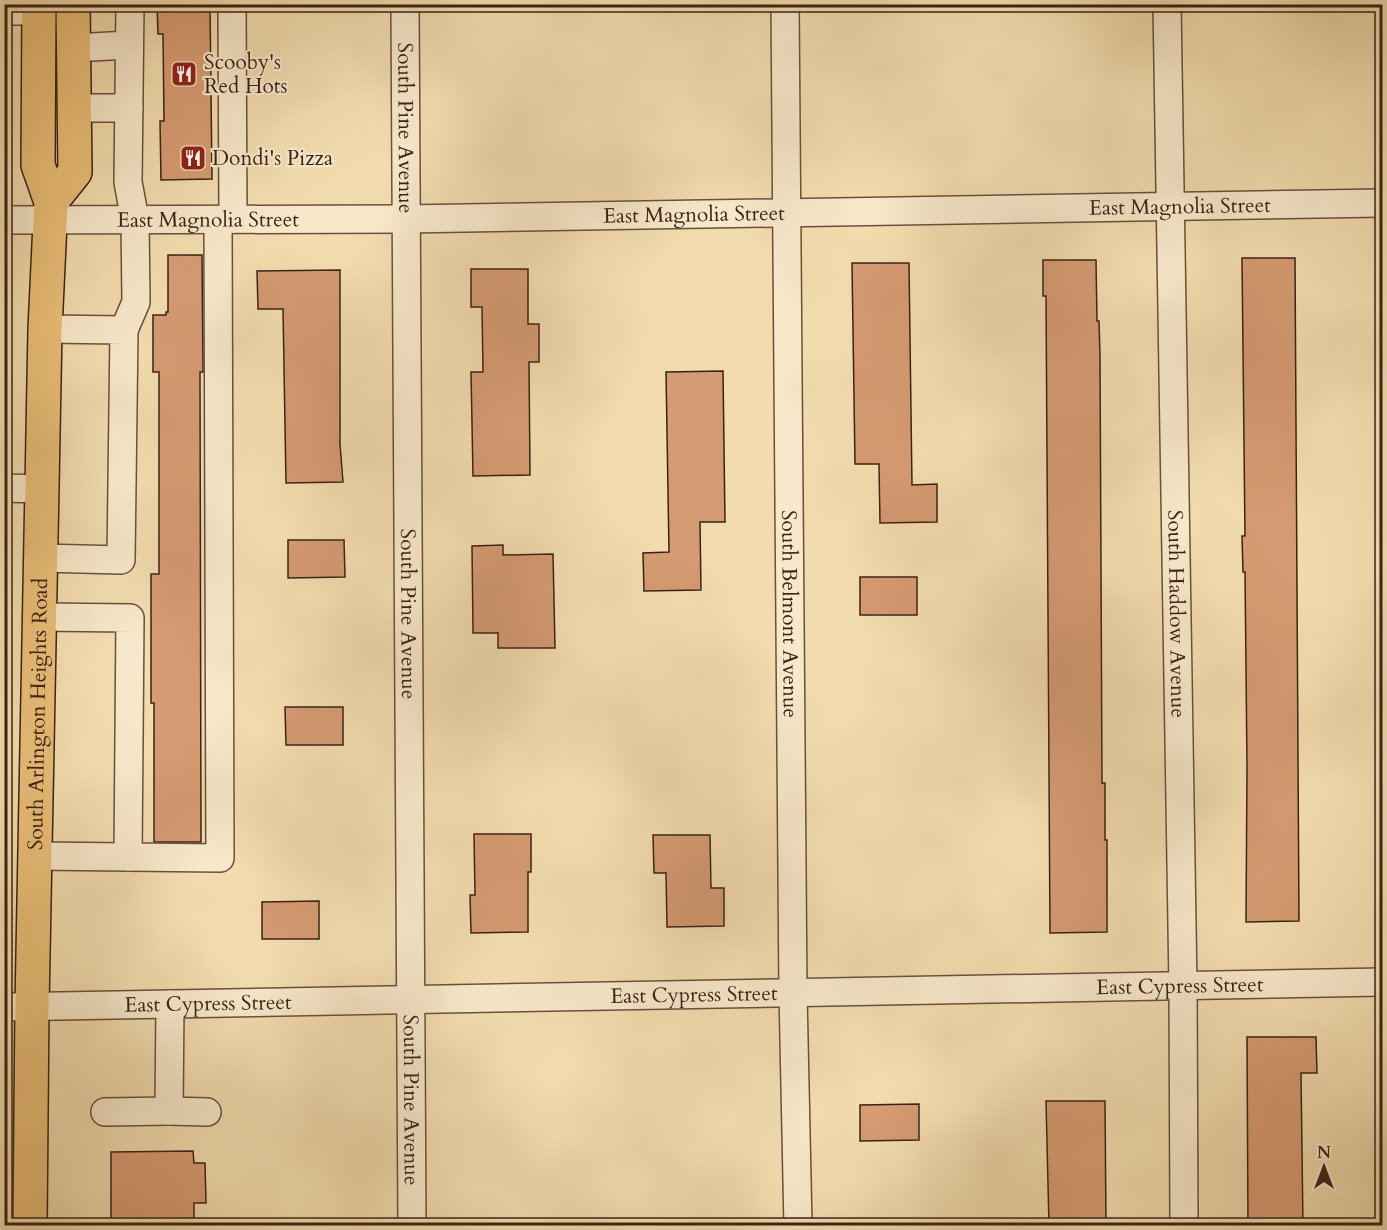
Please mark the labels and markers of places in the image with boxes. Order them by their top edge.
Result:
place label: Scooby's Red Hots [204,48,287,101]
restaurant icon: Scooby's Red Hots [169,59,199,89]
restaurant icon: Dondi's Pizza [178,143,208,173]
place label: Dondi's Pizza [212,144,333,173]

